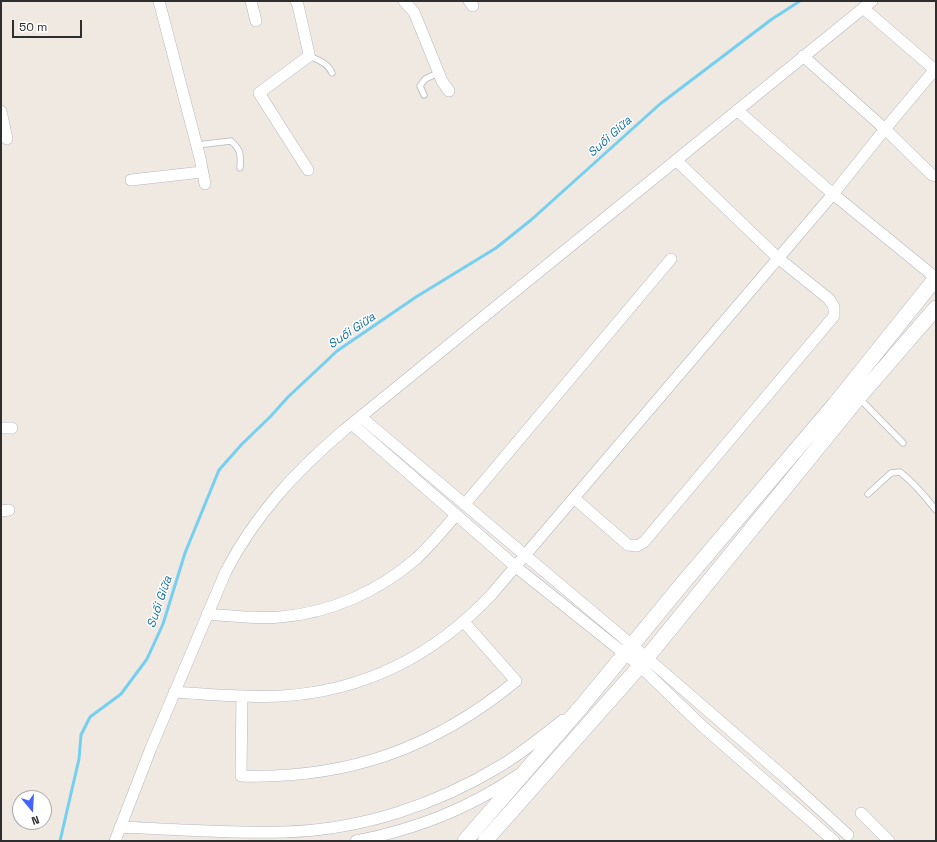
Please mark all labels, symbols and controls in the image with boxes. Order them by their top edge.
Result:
scale bar [14,12,84,38]
text: 50 m [19,19,47,35]
water label: Suối Giữa [585,114,635,160]
water label: Suối Giữa [326,310,378,352]
water label: Suối Giữa [144,574,176,630]
north arrow [12,790,52,830]
text: N [30,813,41,828]

